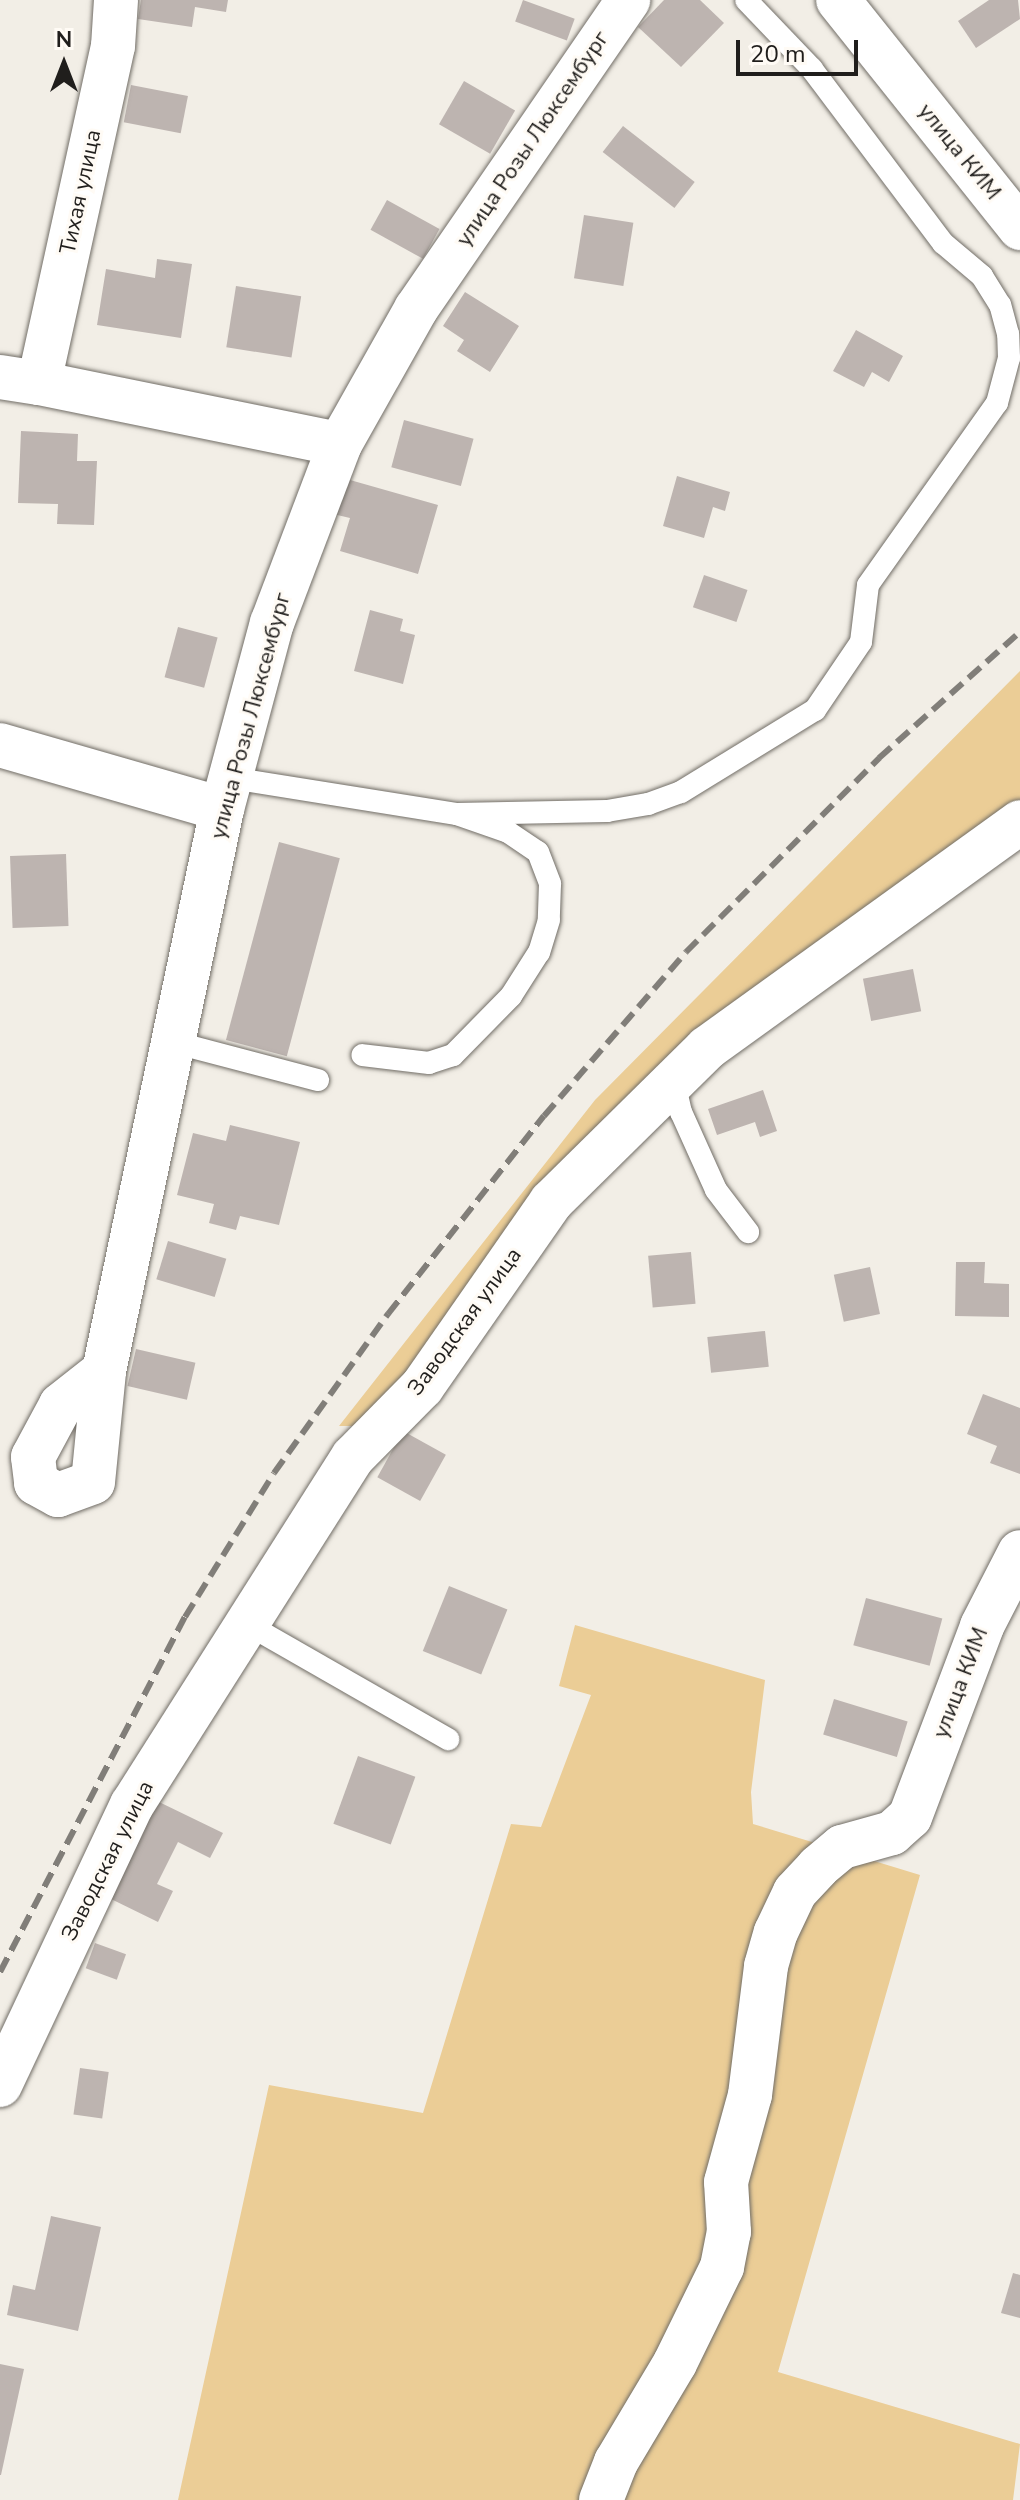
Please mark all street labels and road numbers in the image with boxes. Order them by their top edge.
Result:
street label: улица Розы Люксембург [451,26,615,252]
street label: улица КИМ [912,99,1006,205]
street label: Тихая улица [55,127,107,257]
street label: улица Розы Люксембург [205,590,297,842]
street label: Заводская улица [403,1243,527,1401]
street label: улица КИМ [928,1624,994,1742]
street label: Заводская улица [56,1777,160,1945]

